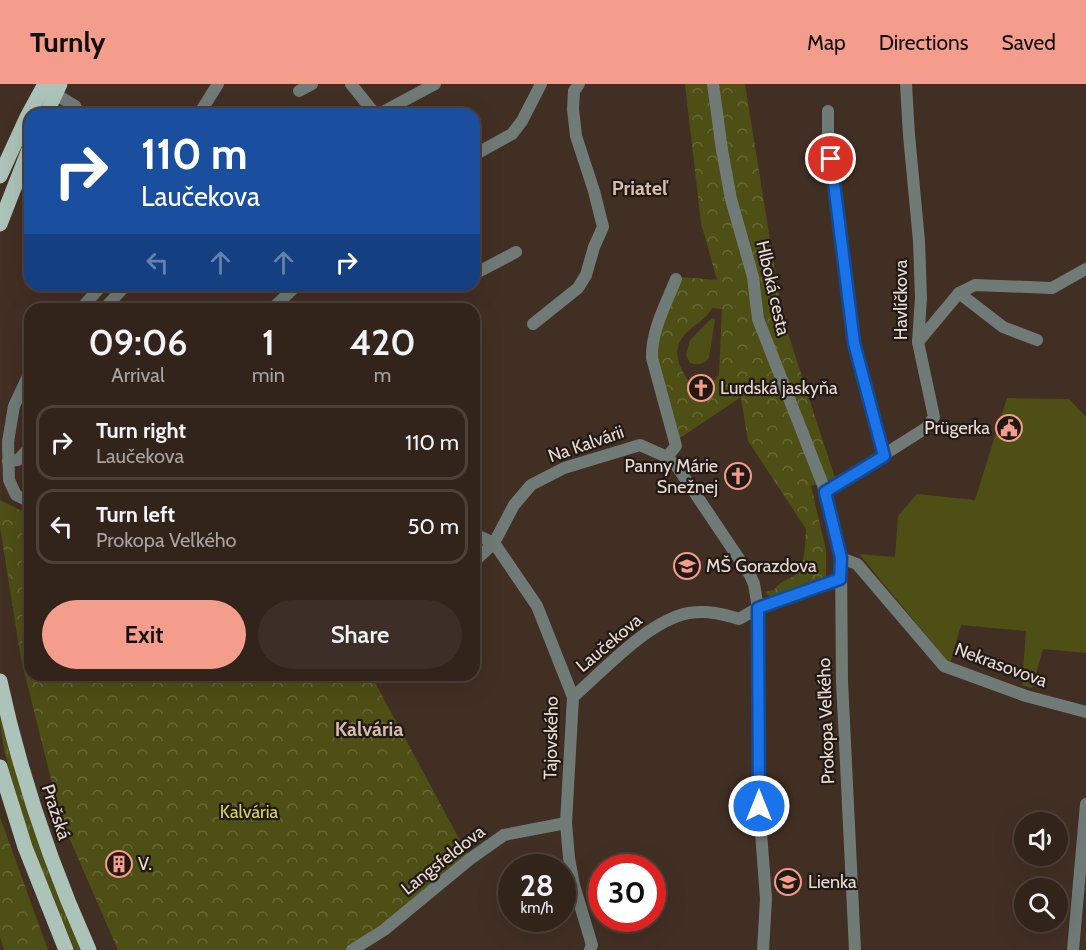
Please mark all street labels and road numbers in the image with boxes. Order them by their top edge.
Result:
street label: Hlboká cesta [751,238,795,338]
street label: Havlíčkova [890,259,912,340]
street label: Na Kalvárii [545,421,627,467]
street label: Laučekova [572,609,647,677]
street label: Nekrasovova [952,638,1051,692]
street label: Prokopa Veľkého [813,657,839,785]
street label: Tajovského [539,696,563,780]
street label: Pražská [37,782,75,843]
street label: Langsfeldova [397,820,490,900]

